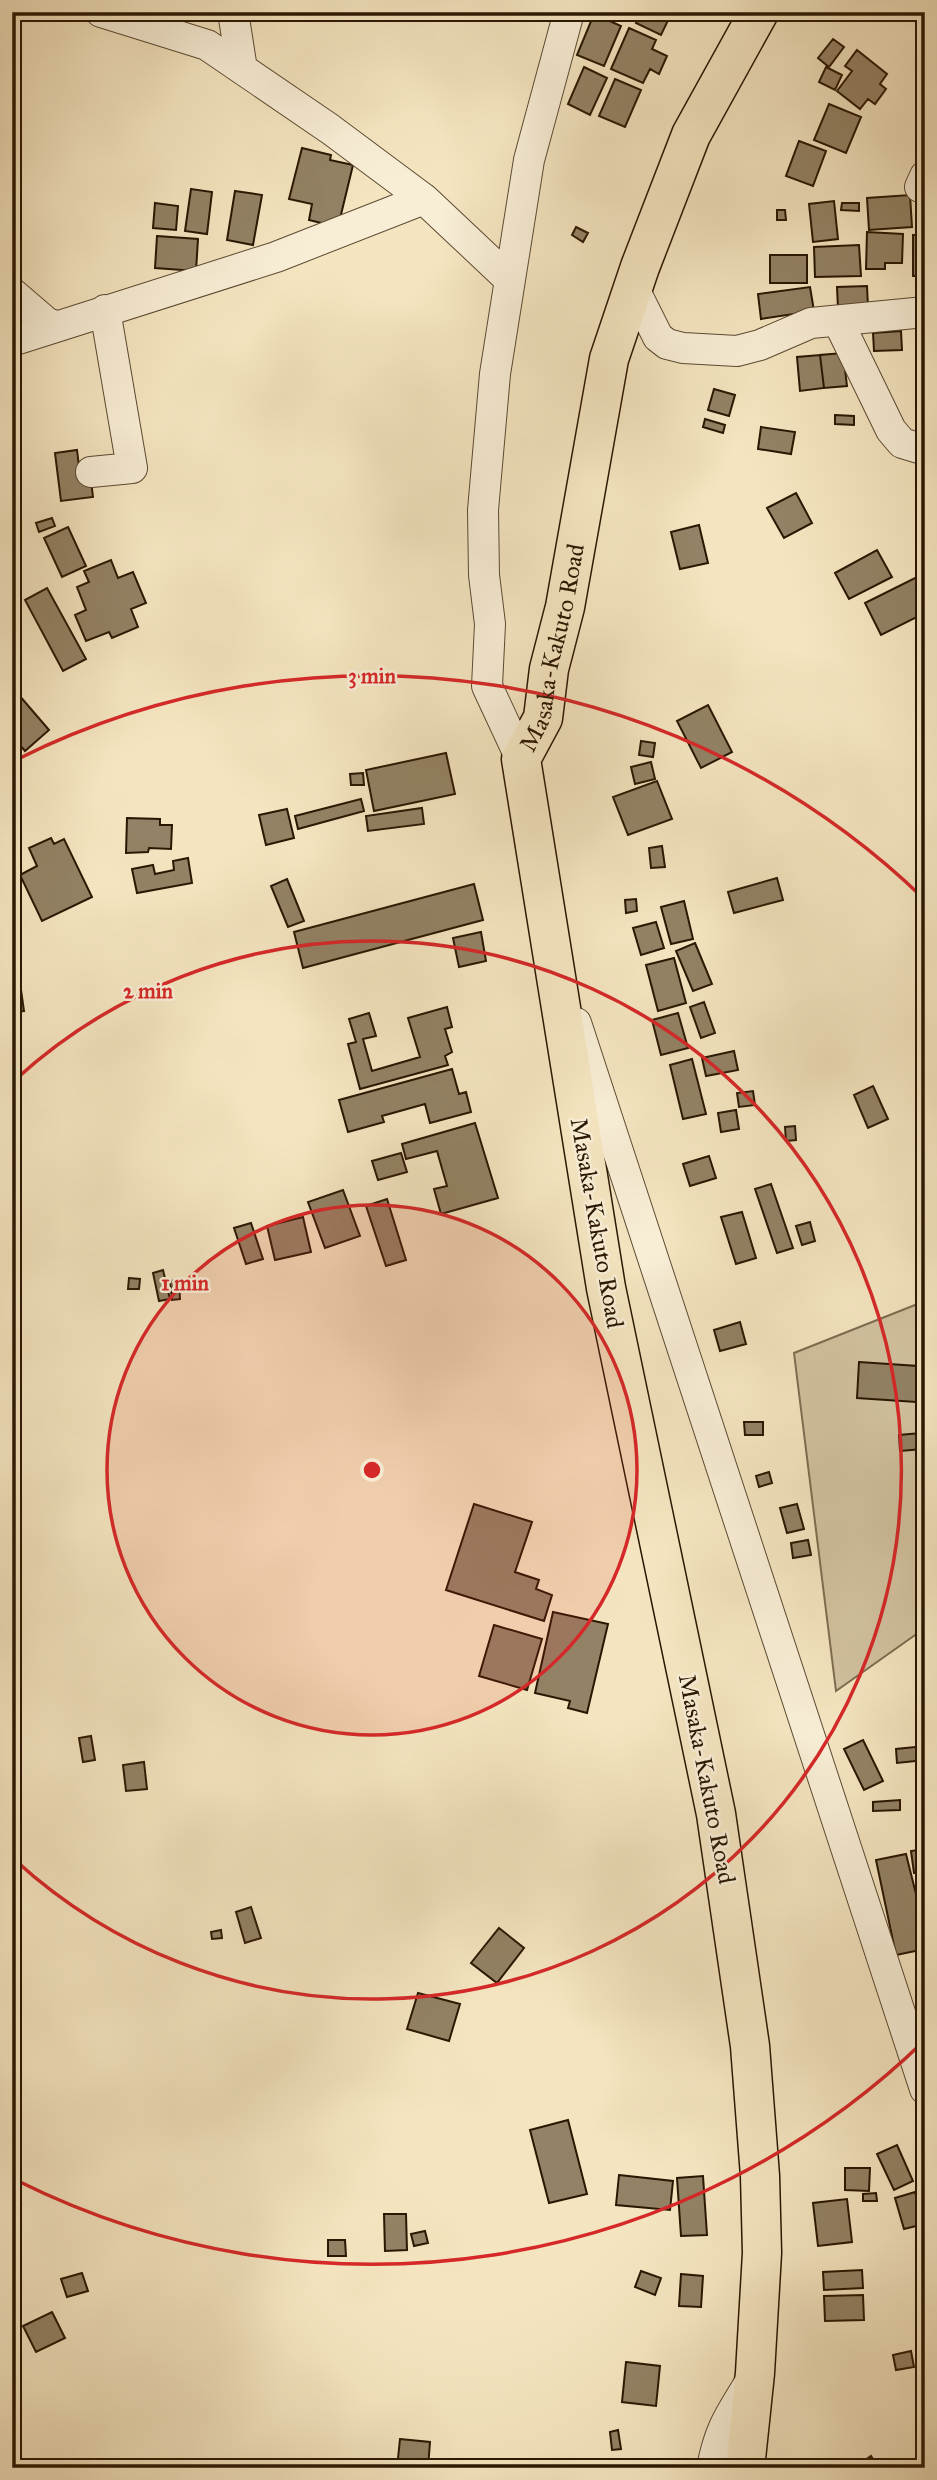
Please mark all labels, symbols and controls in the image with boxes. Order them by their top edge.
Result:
street label: Masaka-Kakuto Road [513,541,591,757]
text: 3 min [348,663,396,689]
text: 2 min [123,978,173,1004]
street label: Masaka-Kakuto Road [564,1115,630,1331]
text: 1 min [161,1270,209,1296]
centre of rings [360,1458,384,1482]
street label: Masaka-Kakuto Road [672,1672,742,1886]

